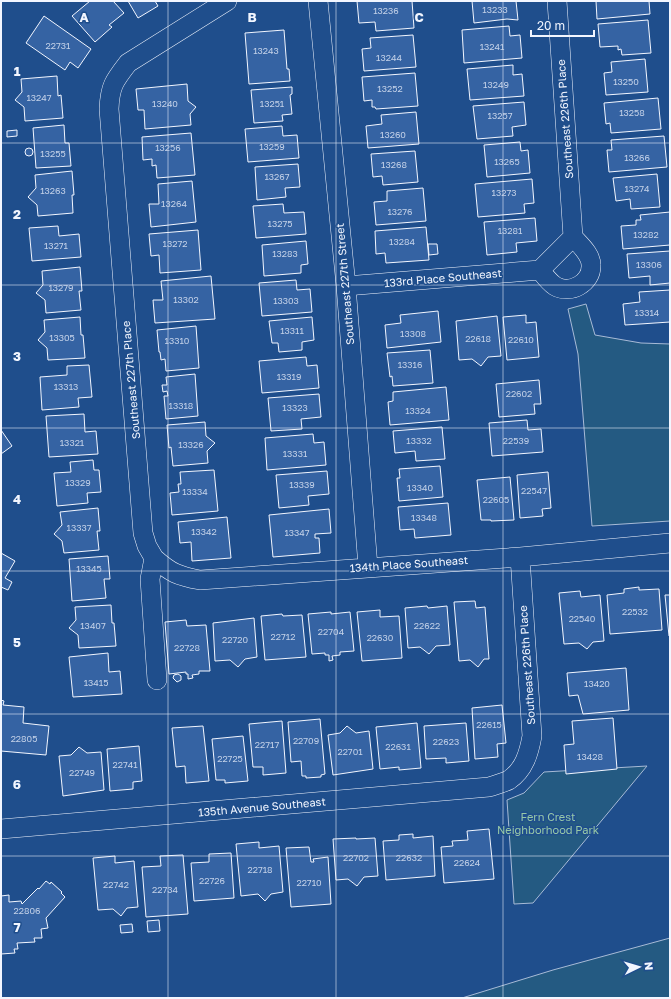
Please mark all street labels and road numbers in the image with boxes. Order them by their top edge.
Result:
street label: Southeast 226th Place [554,59,575,179]
street label: Southeast 227th Street [333,223,356,345]
street label: 133rd Place Southeast [383,266,502,289]
street label: Southeast 227th Place [119,320,142,440]
street label: 134th Place Southeast [349,553,469,574]
street label: Southeast 226th Place [516,605,537,725]
street label: 135th Avenue Southeast [198,794,326,819]

